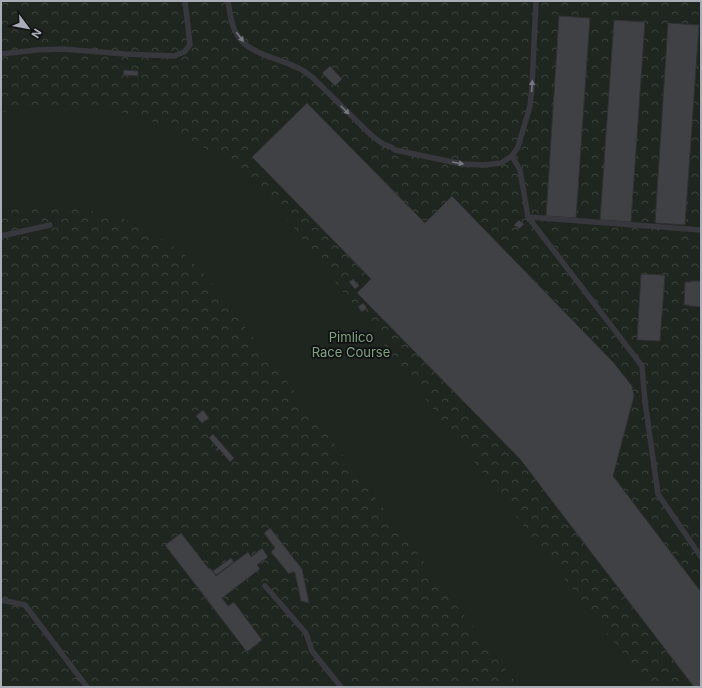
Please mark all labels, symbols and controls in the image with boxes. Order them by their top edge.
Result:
north arrow [8,8,48,48]
text: N [28,26,45,41]
one-way arrow [236,32,244,43]
one-way arrow [528,80,535,92]
one-way arrow [340,105,350,115]
one-way arrow [452,160,464,166]
park label: Pimlico Race Course [312,329,390,360]

